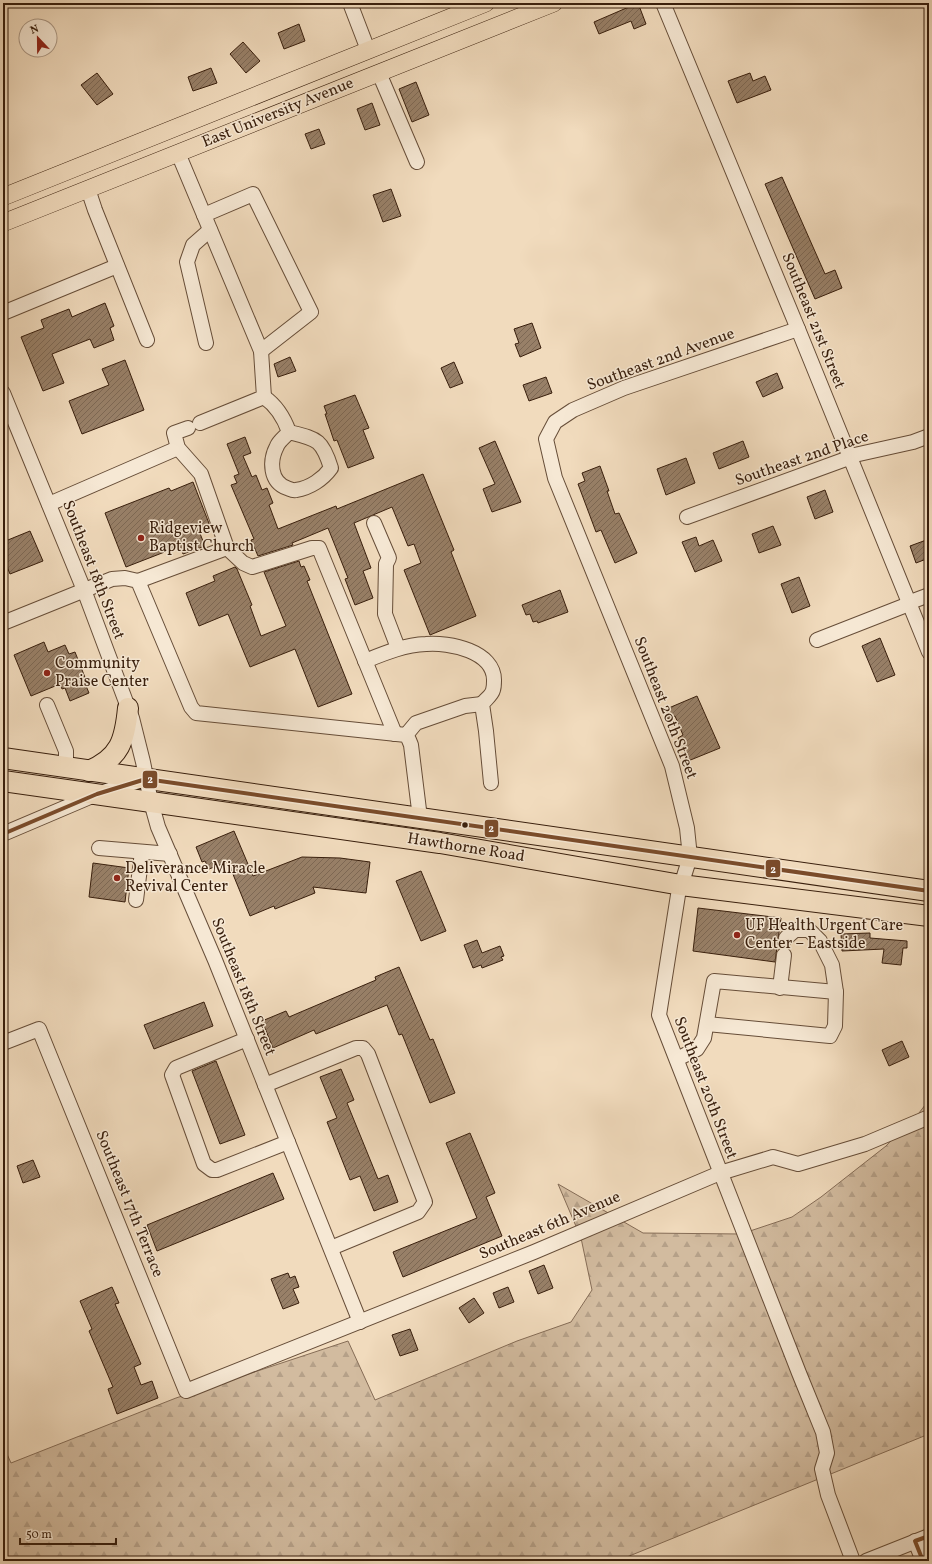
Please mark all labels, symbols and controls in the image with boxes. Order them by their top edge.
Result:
north arrow [18,18,58,58]
text: N [28,22,41,39]
street label: East University Avenue [199,72,357,154]
street label: Southeast 21st Street [776,250,851,393]
street label: Southeast 2nd Avenue [584,323,738,397]
street label: Southeast 2nd Place [732,426,872,492]
street label: Southeast 18th Street [56,497,130,643]
place label: Ridgeview Baptist Church [149,518,254,558]
marker: Ridgeview Baptist Church [136,533,146,543]
street label: Southeast 20th Street [628,634,702,783]
place label: Community Praise Center [55,653,149,693]
marker: Community Praise Center [42,668,52,678]
line badge: 2 [142,770,158,789]
text: 2 [147,773,153,788]
line badge: 2 [484,819,499,838]
unlabelled marker [460,820,470,830]
text: 2 [488,822,494,837]
street label: Hawthorne Road [406,828,526,868]
place label: Deliverance Miracle Revival Center [125,858,265,898]
line badge: 2 [765,859,781,878]
text: 2 [770,863,776,878]
marker: Deliverance Miracle Revival Center [112,873,122,883]
street label: Southeast 18th Street [205,915,281,1060]
place label: UF Health Urgent Care Center – Eastside [745,915,903,955]
marker: UF Health Urgent Care Center – Eastside [732,930,742,940]
street label: Southeast 20th Street [668,1014,742,1163]
street label: Southeast 17th Terrace [89,1127,169,1281]
street label: Southeast 6th Avenue [476,1186,624,1266]
scale bar [20,1520,116,1546]
text: 50 m [26,1527,52,1543]

